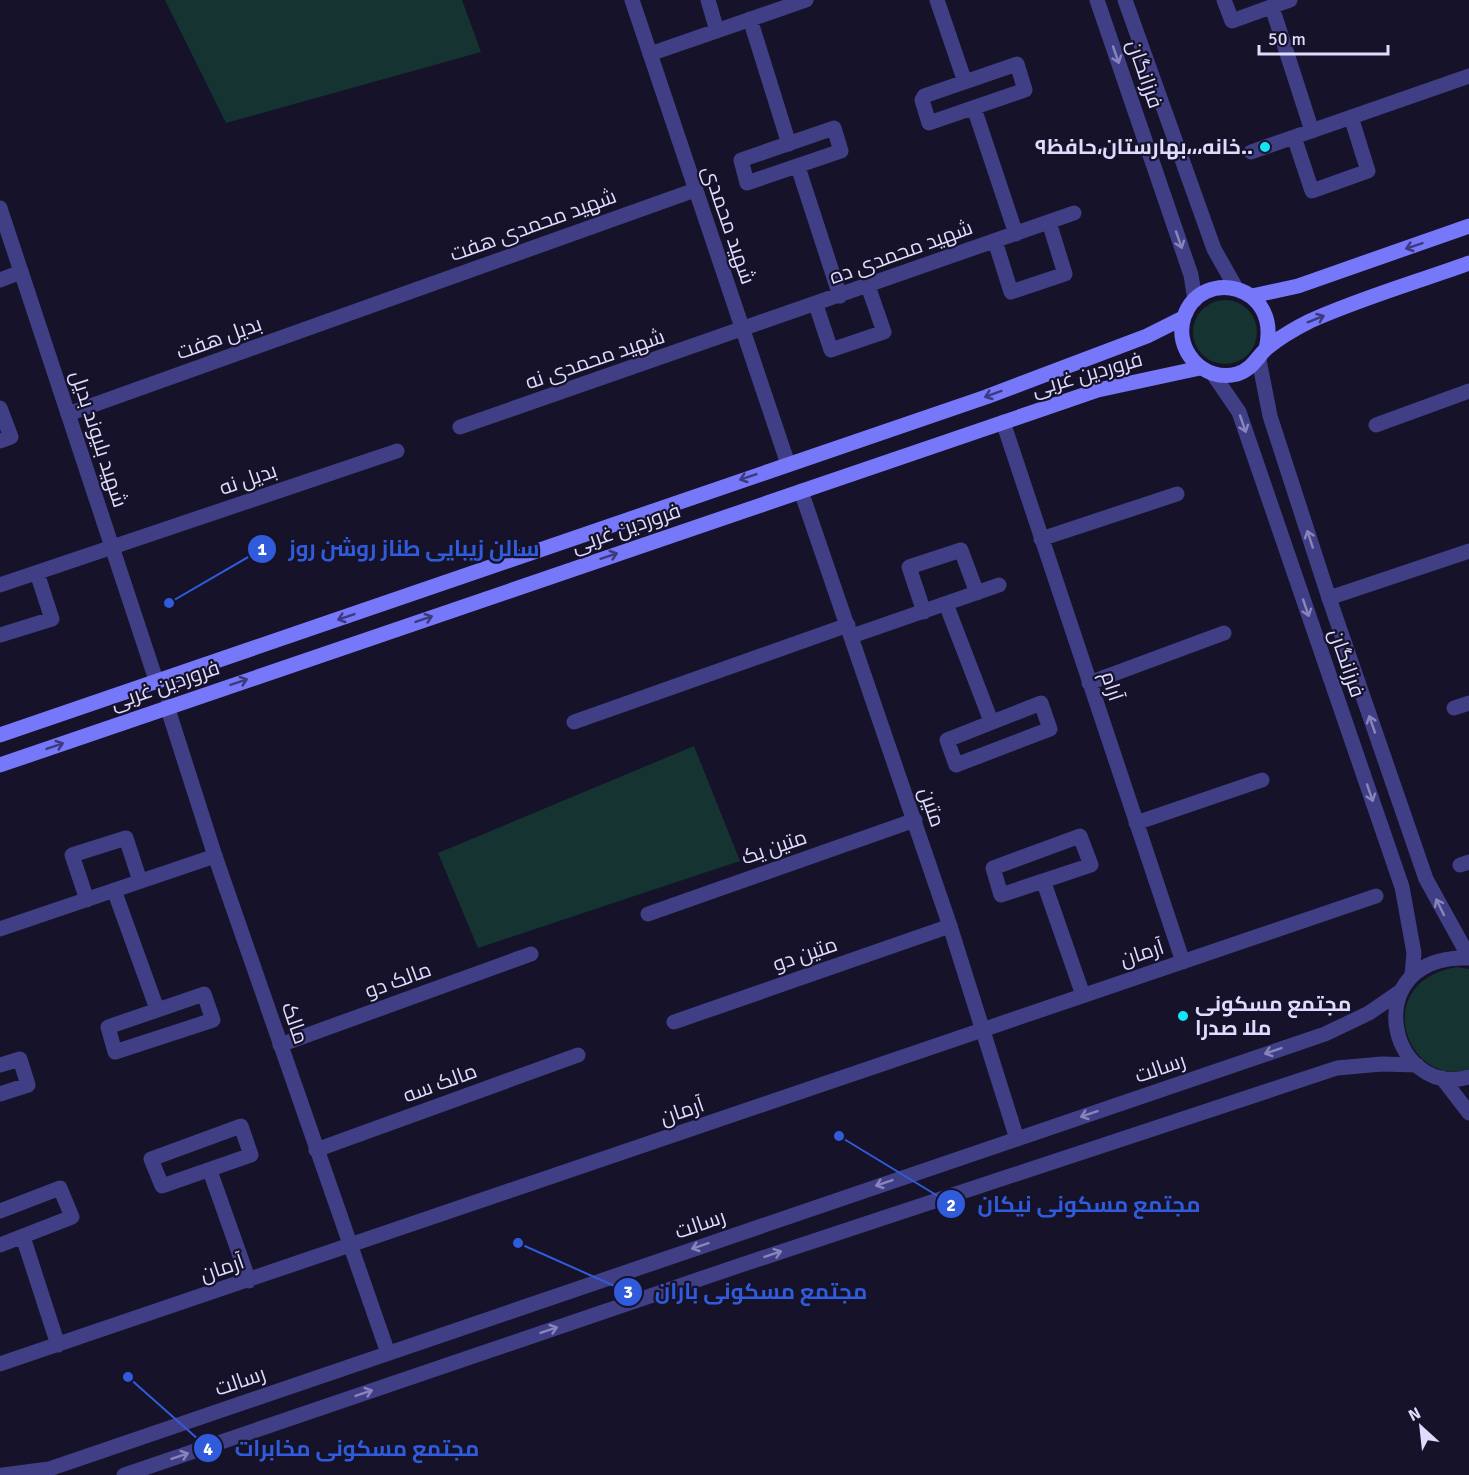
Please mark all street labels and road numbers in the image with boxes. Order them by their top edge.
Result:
street label: فرزانگان [1121,36,1169,112]
street label: شهید محمدی [697,162,761,288]
street label: شهید محمدی هفت [446,183,620,267]
street label: شهید محمدی ده [826,214,976,290]
street label: بدیل هفت [173,311,265,365]
street label: شهید محمدی نه [522,323,668,395]
street label: فروردین غربی [1029,346,1145,402]
street label: شهید بلیوند بدیل [65,367,133,511]
street label: بدیل نه [216,457,280,501]
street label: فروردین غربی [568,497,684,559]
street label: فرزانگان [1323,625,1371,701]
street label: فروردین غربی [107,654,223,716]
street label: آرام [1094,668,1129,705]
street label: متین [913,784,951,830]
street label: متین یک [738,824,810,870]
street label: متین دو [769,931,841,977]
street label: آرمان [1117,934,1168,972]
street label: مالک دو [361,956,435,1004]
street label: مالک [276,999,314,1047]
street label: رسالت [1131,1047,1189,1089]
street label: مالک سه [400,1058,480,1108]
street label: آرمان [657,1091,708,1131]
street label: رسالت [671,1203,729,1245]
street label: آرمان [197,1248,248,1288]
street label: رسالت [211,1360,269,1402]

